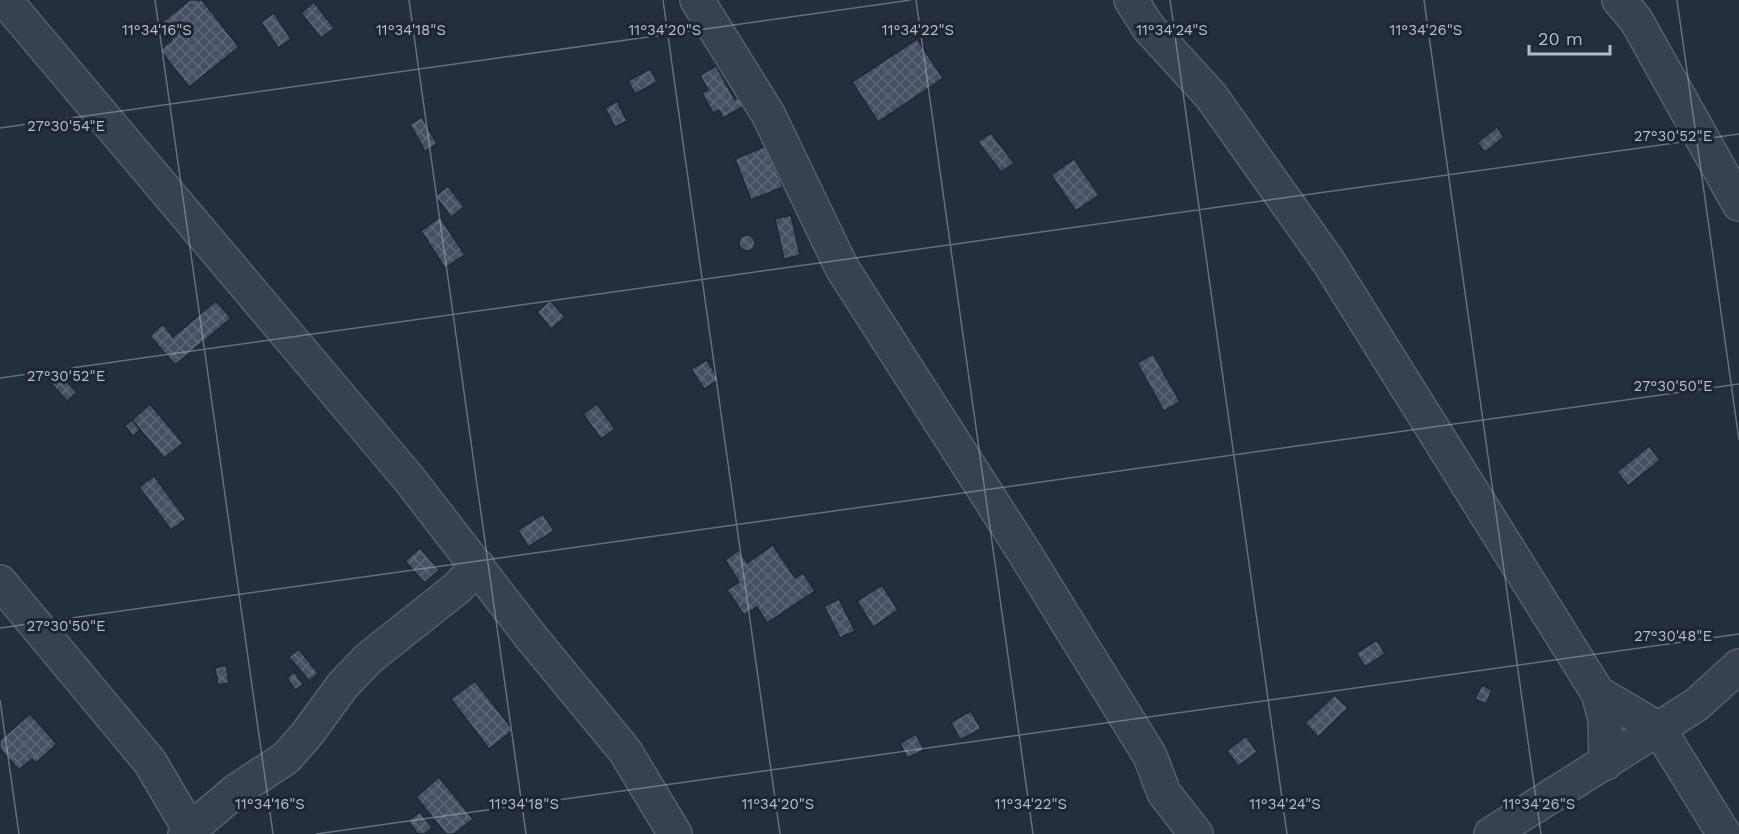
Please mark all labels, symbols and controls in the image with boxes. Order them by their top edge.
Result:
scale bar [1529,18,1610,56]
text: 11°34'16"S [122,21,192,39]
text: 11°34'18"S [376,21,446,39]
text: 11°34'20"S [628,21,702,39]
text: 11°34'22"S [882,21,954,39]
text: 11°34'24"S [1136,21,1208,39]
text: 11°34'26"S [1390,21,1462,39]
text: 20 m [1538,28,1583,49]
text: 27°30'54"E [27,117,105,135]
text: 27°30'52"E [1634,127,1712,145]
text: 27°30'52"E [27,367,105,385]
text: 27°30'50"E [1633,377,1713,395]
text: 27°30'50"E [26,617,106,635]
text: 27°30'48"E [1634,627,1712,645]
text: 11°34'16"S [235,795,305,813]
text: 11°34'18"S [489,795,559,813]
text: 11°34'20"S [741,795,815,813]
text: 11°34'22"S [995,795,1067,813]
text: 11°34'24"S [1249,795,1321,813]
text: 11°34'26"S [1503,795,1575,813]

